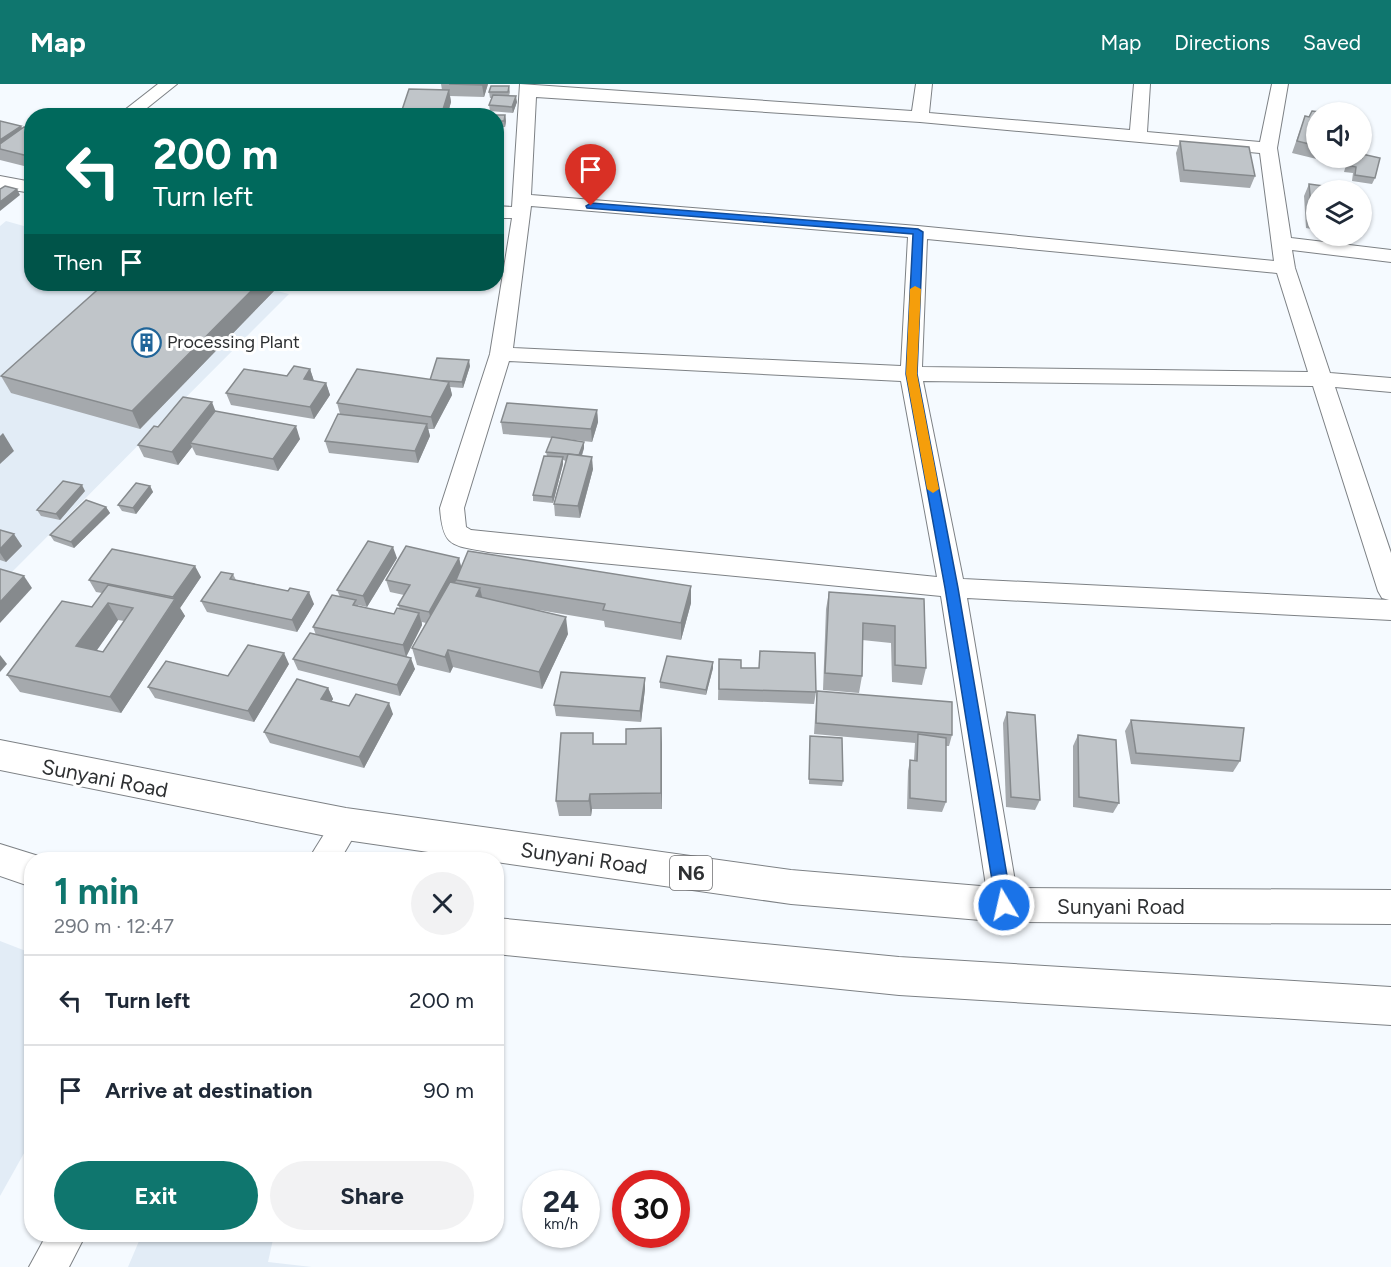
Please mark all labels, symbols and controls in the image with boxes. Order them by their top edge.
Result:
text: Map [30,25,86,59]
text: Map [1100,30,1141,55]
text: Directions [1174,30,1270,55]
text: Saved [1303,30,1361,55]
map controls [1306,102,1372,246]
button: sound [1306,102,1372,168]
text: 200 m [153,129,278,180]
icon: left [54,132,132,210]
pin [565,144,616,206]
icon: arrive [574,153,607,186]
text: Turn left [153,180,253,213]
button: layers [1306,180,1372,246]
icon: arrive [115,246,148,279]
text: Then [54,249,103,276]
building icon: Processing Plant [130,326,162,358]
place label: Processing Plant [167,331,300,353]
street label: Sunyani Road [40,754,170,802]
street label: Sunyani Road [519,837,649,879]
road number: N6 [670,856,712,890]
text: 1 min [54,870,139,913]
button: close [411,872,474,935]
position arrow [972,873,1036,937]
street label: Sunyani Road [1057,894,1185,919]
text: 290 m · 12:47 [54,914,174,938]
icon: left [54,984,87,1017]
text: Turn left [105,987,191,1014]
text: 200 m [409,987,474,1014]
icon: arrive [54,1074,87,1107]
text: Arrive at destination [105,1077,313,1104]
text: 90 m [423,1077,474,1104]
button: Exit [54,1161,258,1230]
button: Share [270,1161,474,1230]
speed limit sign: 30 [612,1170,690,1248]
text: 24 [543,1183,579,1220]
text: km/h [544,1215,578,1233]

